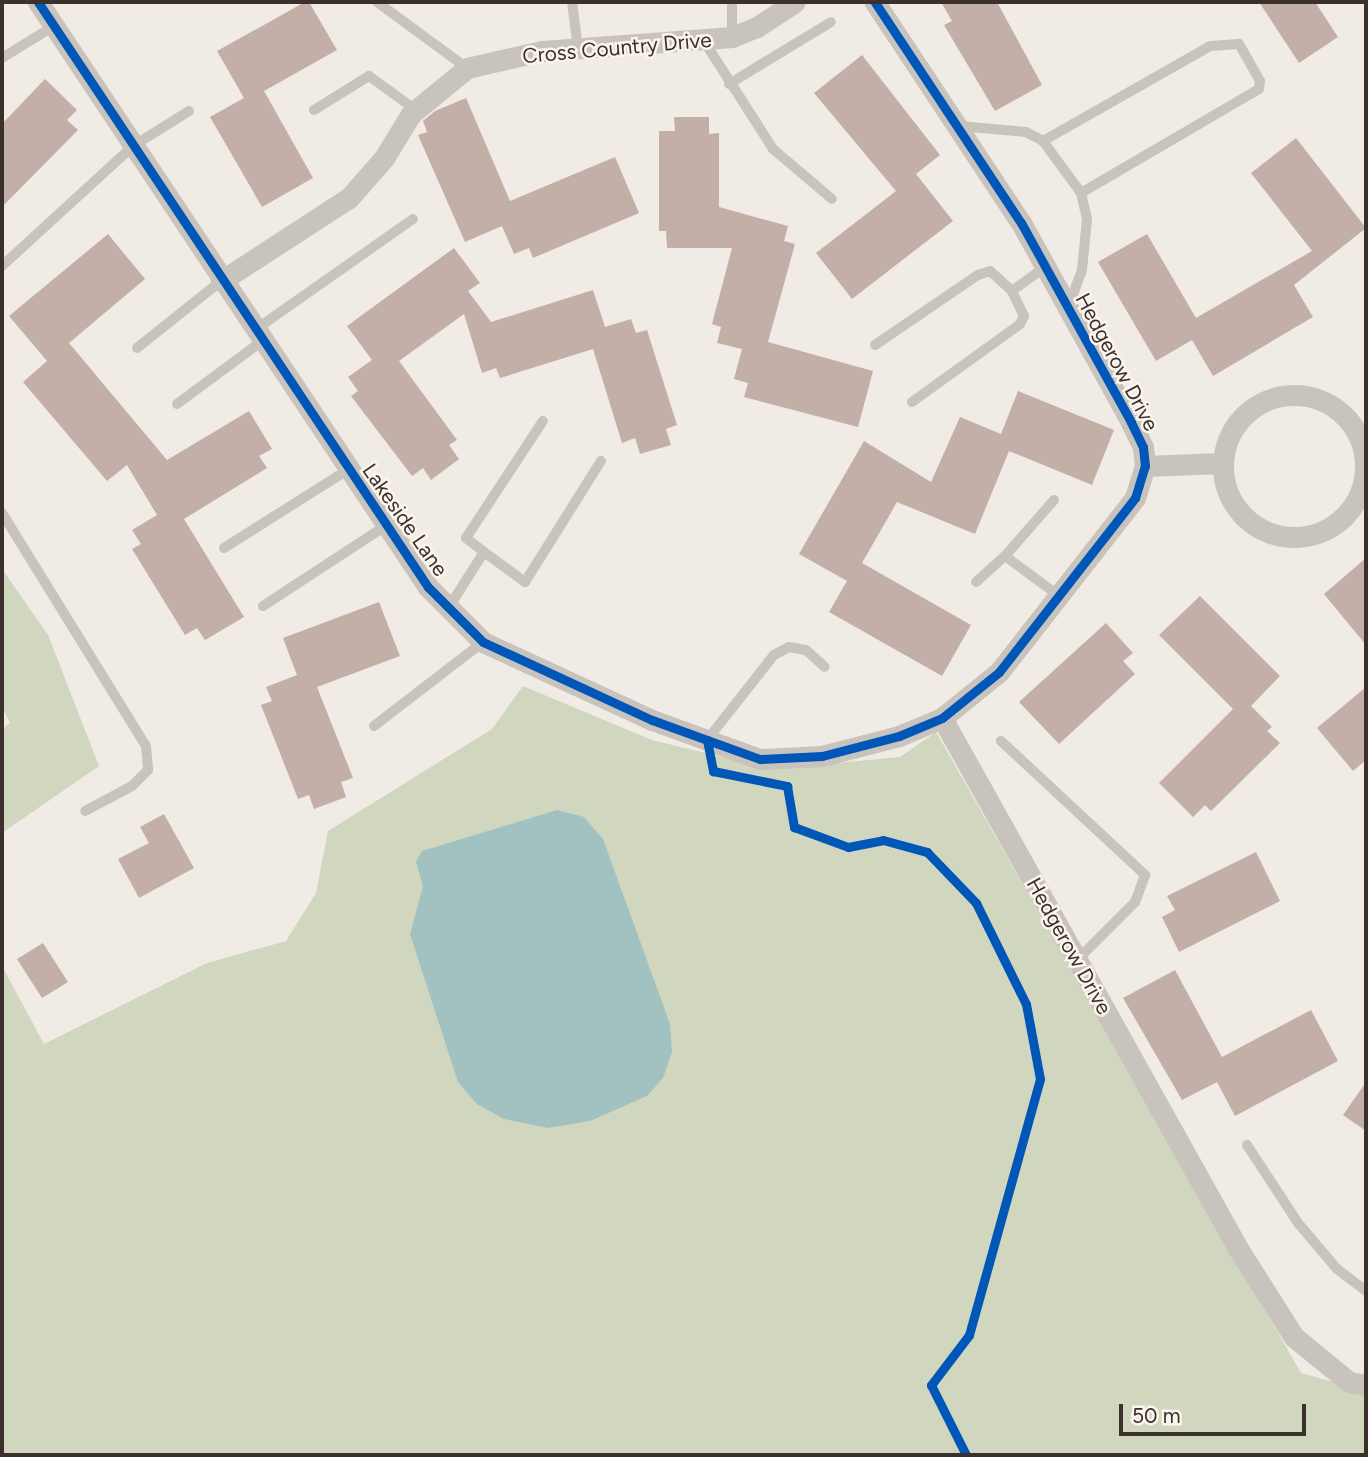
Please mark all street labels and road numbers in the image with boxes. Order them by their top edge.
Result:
street label: Cross Country Drive [521,27,713,69]
street label: Hedgerow Drive [1070,289,1164,435]
street label: Lakeside Lane [357,459,453,581]
street label: Hedgerow Drive [1021,873,1117,1019]

